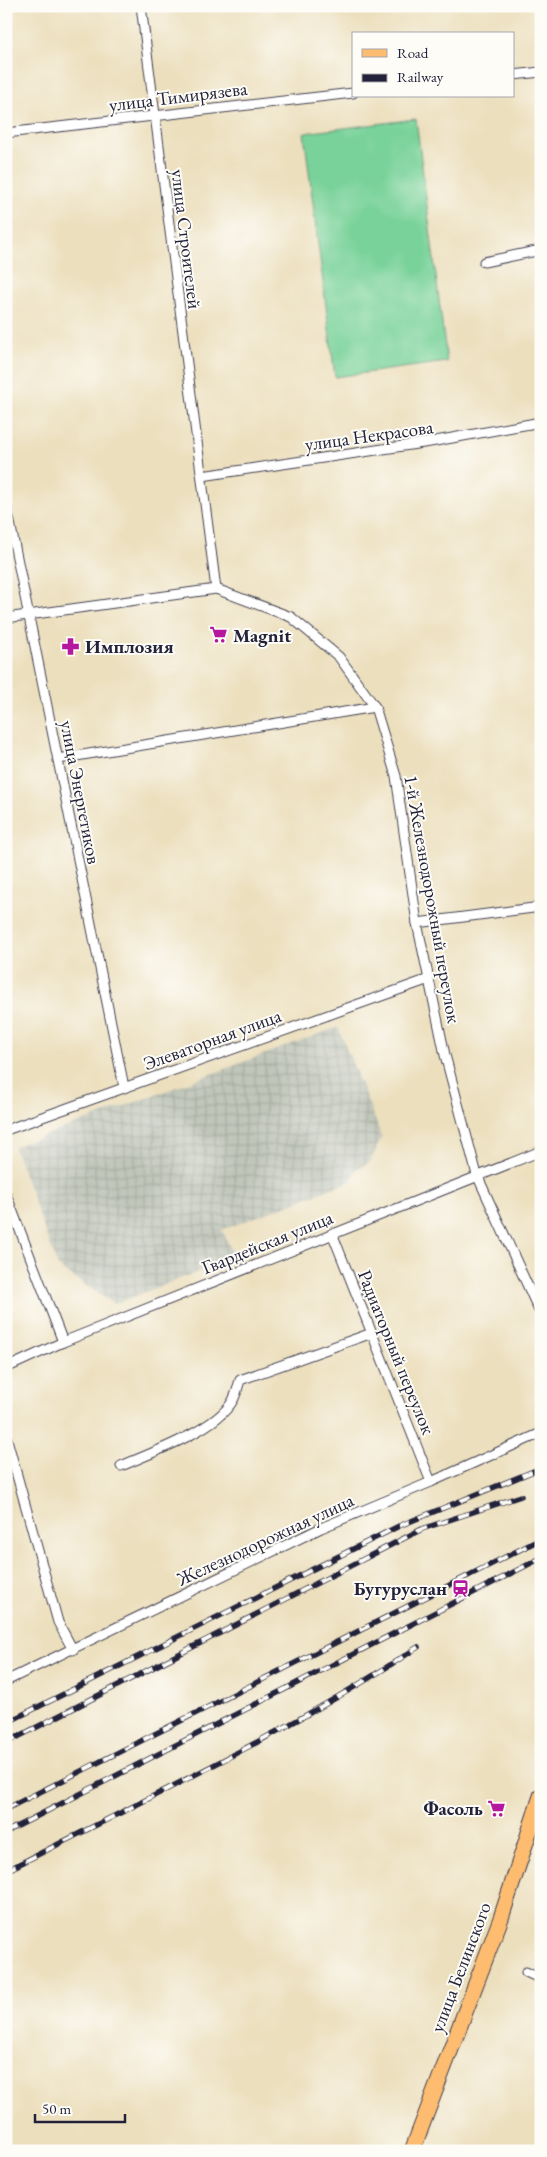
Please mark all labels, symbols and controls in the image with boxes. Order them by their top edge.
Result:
legend [352,32,514,98]
text: Road [397,43,429,62]
text: Railway [397,67,444,86]
street label: улица Тимирязева [107,76,249,117]
street label: улица Строителей [166,168,207,310]
street label: улица Некрасова [303,414,435,457]
place label: Magnit [233,623,291,648]
supermarket icon: Magnit [209,625,229,645]
place label: Имплозия [85,634,174,659]
pharmacy icon: Имплозия [61,636,81,656]
street label: улица Энергетиков [54,718,107,866]
street label: 1-й Железнодорожный переулок [398,773,467,1025]
street label: Элеваторная улица [140,1003,285,1076]
street label: Гвардейская улица [198,1205,337,1280]
street label: Радиаторный переулок [352,1266,441,1438]
street label: Железнодорожная улица [172,1487,358,1592]
place label: Бугуруслан [354,1576,447,1601]
station icon: Бугуруслан [451,1578,471,1598]
place label: Фасоль [423,1796,483,1821]
supermarket icon: Фасоль [487,1798,507,1818]
street label: улица Белинского [424,1899,497,2036]
scale bar [35,2092,125,2124]
text: 50 m [42,2099,71,2118]

